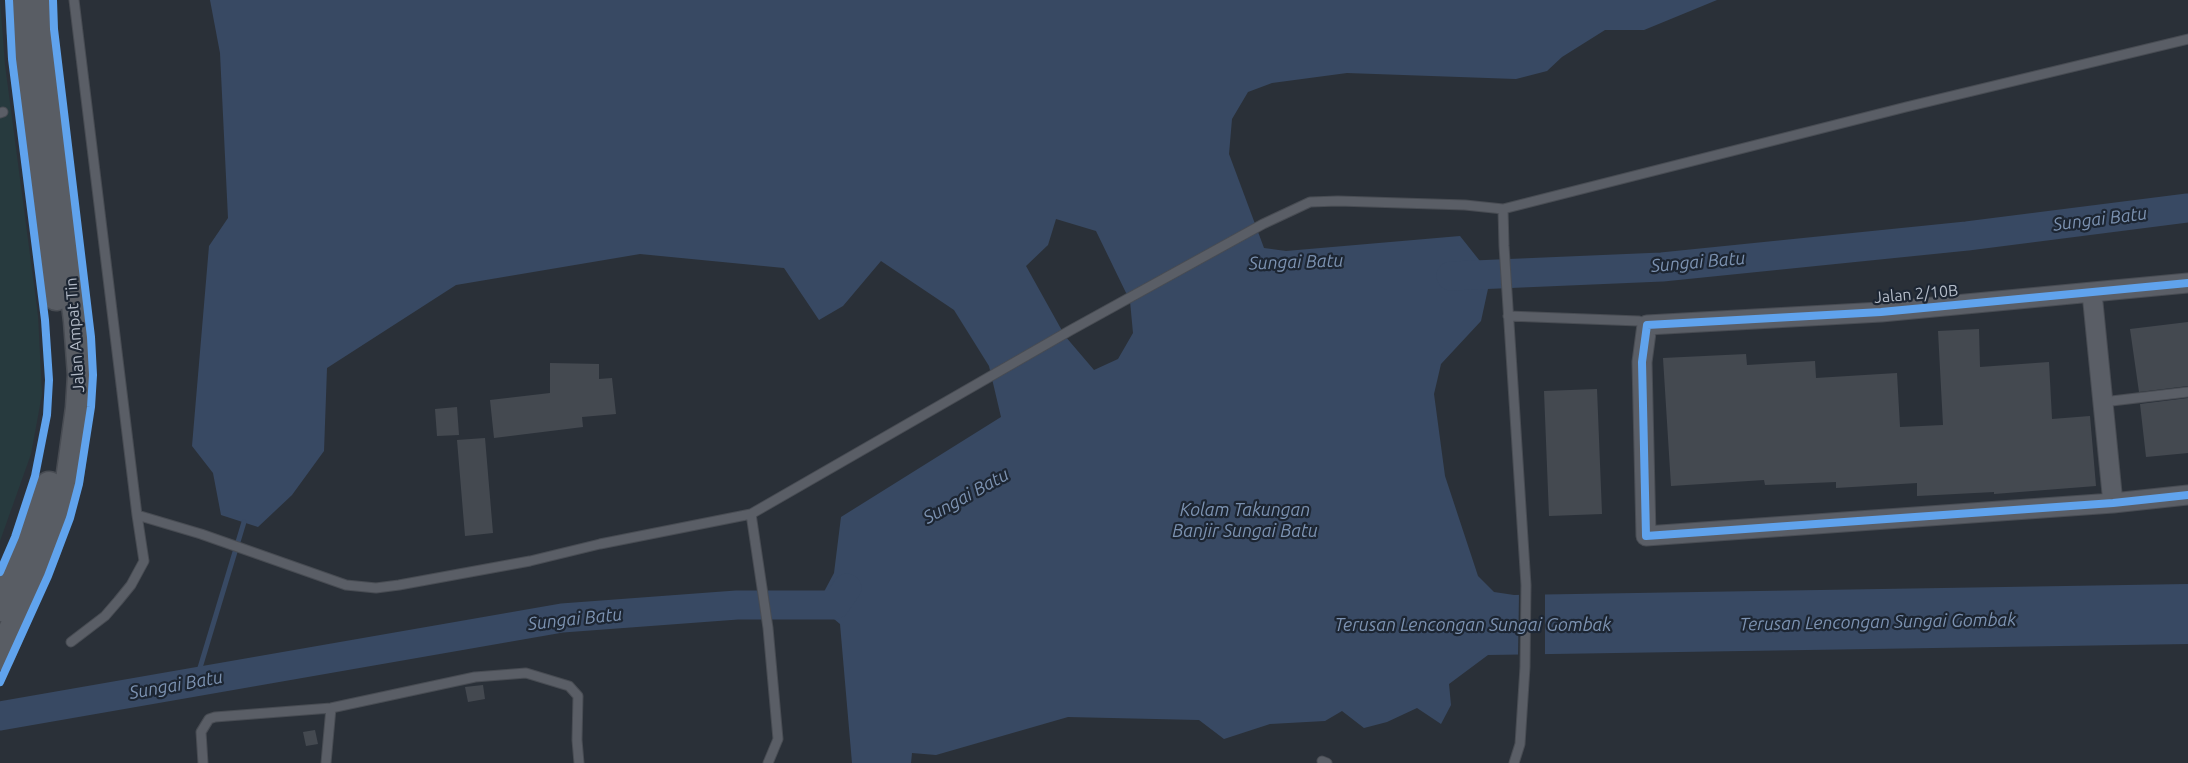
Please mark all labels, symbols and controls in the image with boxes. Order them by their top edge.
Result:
water label: Sungai Batu [2052,203,2148,235]
water label: Sungai Batu [1650,247,1746,277]
water label: Sungai Batu [1248,250,1344,274]
street label: Jalan Ampat Tin [61,277,89,393]
street label: Jalan 2/10B [1873,281,1959,307]
water label: Sungai Batu [919,464,1013,528]
water label: Kolam Takungan Banjir Sungai Batu [1172,499,1318,542]
water label: Sungai Batu [527,603,623,635]
water label: Terusan Lencongan Sungai Gombak [1739,609,2017,635]
water label: Terusan Lencongan Sungai Gombak [1334,614,1612,636]
water label: Sungai Batu [128,666,224,704]

